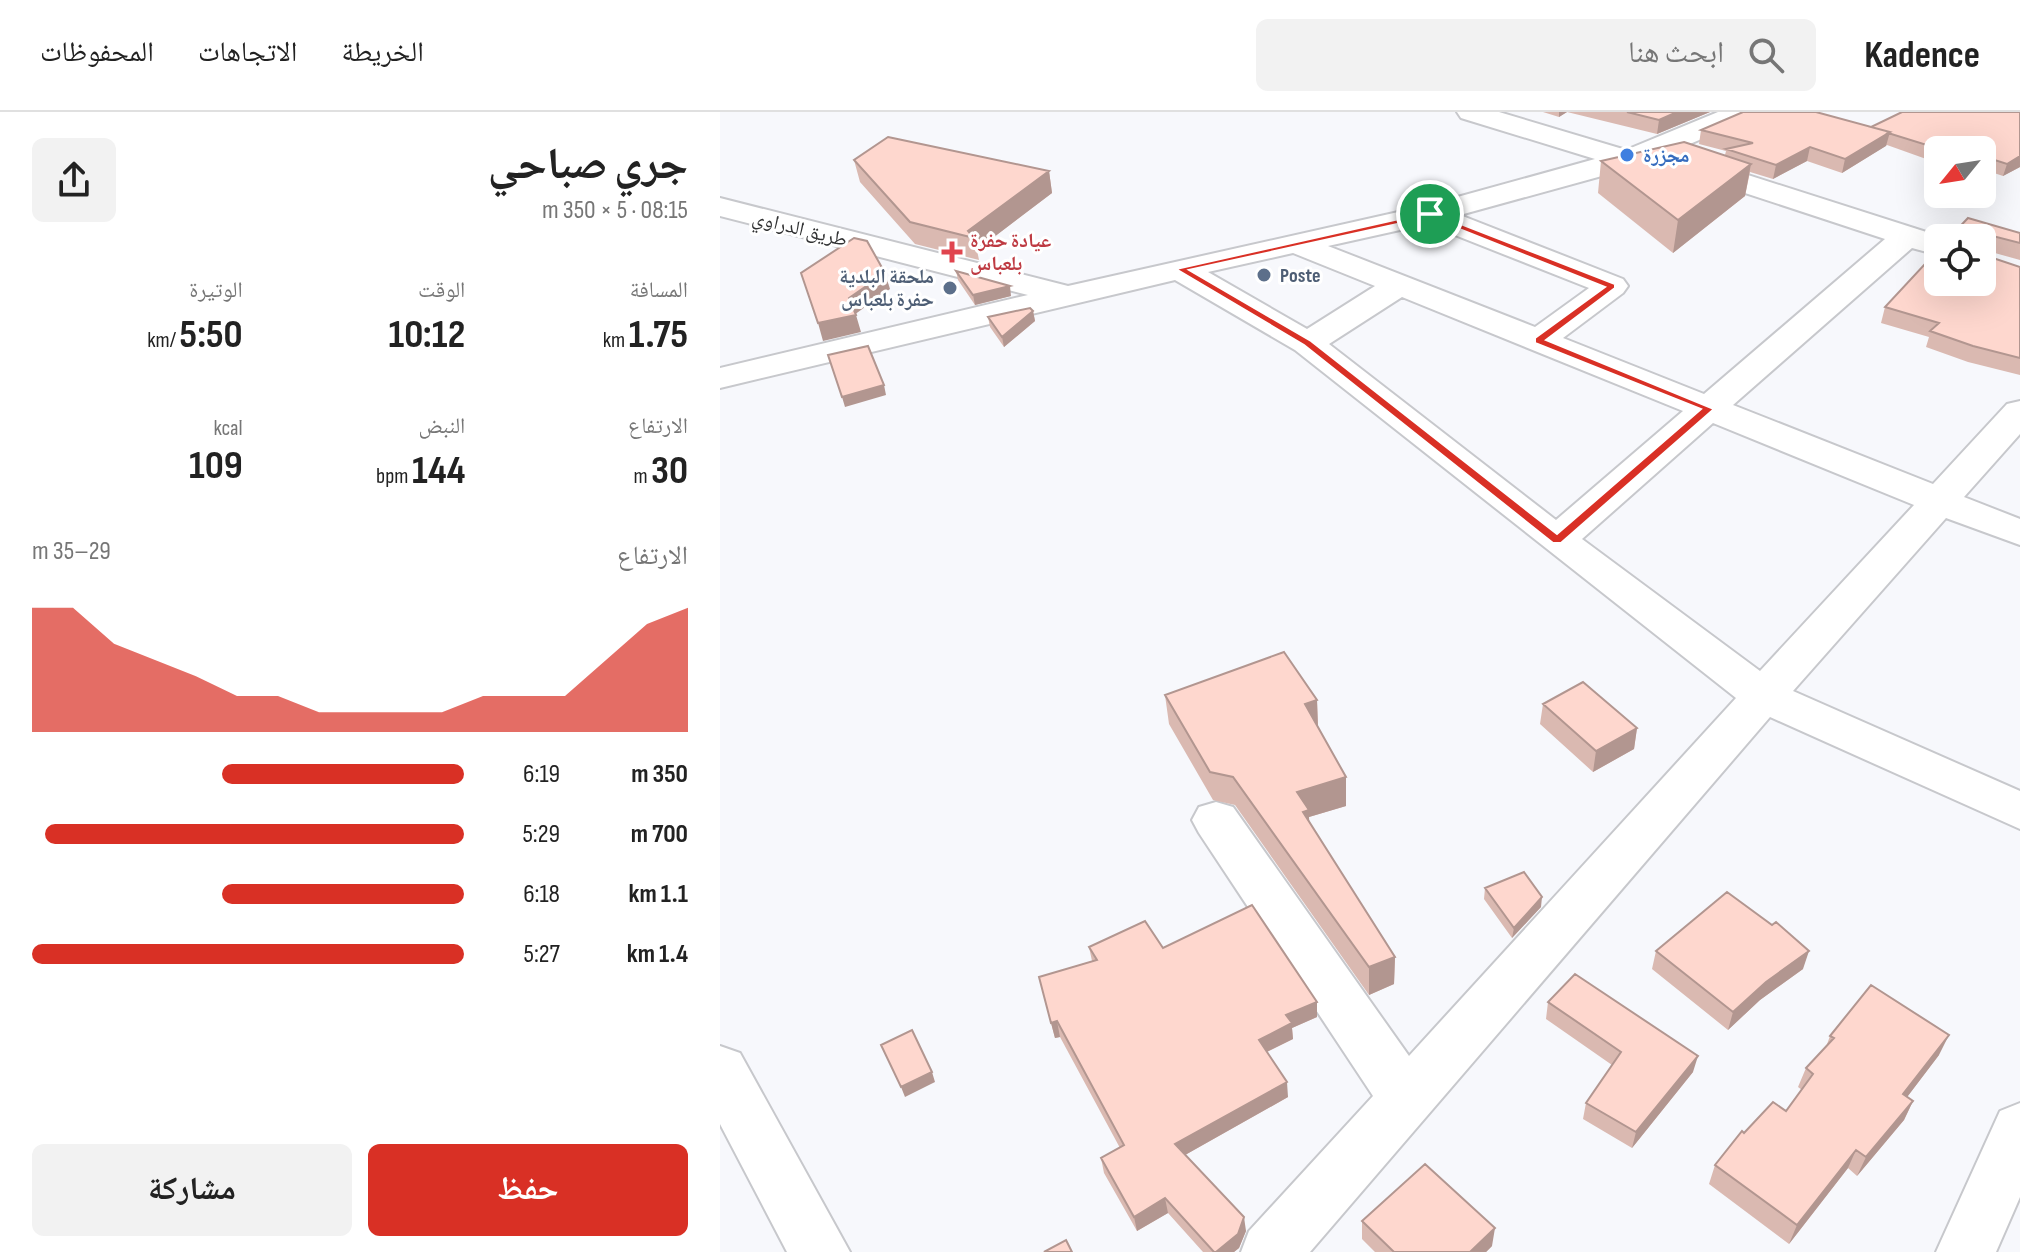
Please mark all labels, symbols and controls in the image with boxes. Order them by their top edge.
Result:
search box [1256,19,1816,91]
icon: search [1744,33,1788,77]
text: Kadence [1864,33,1980,78]
text: ابحث هنا [1628,35,1724,71]
text: المحفوظات [40,36,154,69]
text: الاتجاهات [198,36,297,69]
text: الخريطة [341,36,424,69]
north arrow [1924,136,1996,208]
map controls [1924,136,1996,296]
button: share [32,138,116,222]
text: جري صباحي [488,138,688,191]
place label: مجزرة [1643,144,1690,168]
marker: مجزرة [1618,146,1636,164]
pin [1396,180,1464,248]
icon: arrive [1408,192,1452,236]
text: 08:15 · 5 × 350 m [542,195,688,226]
street label: طريق الدراوي [749,206,850,255]
button: locate [1924,224,1996,296]
place label: عيادة حفرة بلعباس [970,229,1051,276]
marker: عيادة حفرة بلعباس [941,241,963,263]
place label: Poste [1280,264,1320,288]
place label: ملحقة البلدية حفرة بلعباس [839,265,934,312]
marker: Poste [1255,266,1273,284]
text: الوتيرة [189,277,243,304]
text: الوقت [418,277,465,304]
text: المسافة [630,277,688,304]
marker: ملحقة البلدية حفرة بلعباس [941,279,959,297]
text: 5:50 [180,311,243,359]
text: 10:12 [389,311,465,359]
text: 1.75 [629,311,688,359]
text: /km [147,327,180,354]
text: km [603,327,629,354]
text: النبض [418,413,465,440]
text: الارتفاع [628,413,688,440]
text: kcal [214,415,243,442]
text: 109 [189,442,243,490]
text: 144 [412,447,465,495]
text: 30 [651,447,688,495]
text: bpm [376,463,412,490]
text: m [633,463,651,490]
text: 29–35 m [32,536,111,567]
text: الارتفاع [617,541,688,572]
text: 6:19 [523,759,560,790]
text: 350 m [631,759,688,790]
text: 5:29 [522,819,560,850]
text: 700 m [631,819,688,850]
text: 6:18 [523,879,560,910]
text: 1.1 km [629,879,688,910]
text: 5:27 [524,939,560,970]
text: 1.4 km [627,939,688,970]
button: مشاركة [32,1144,352,1236]
button: حفظ [368,1144,688,1236]

